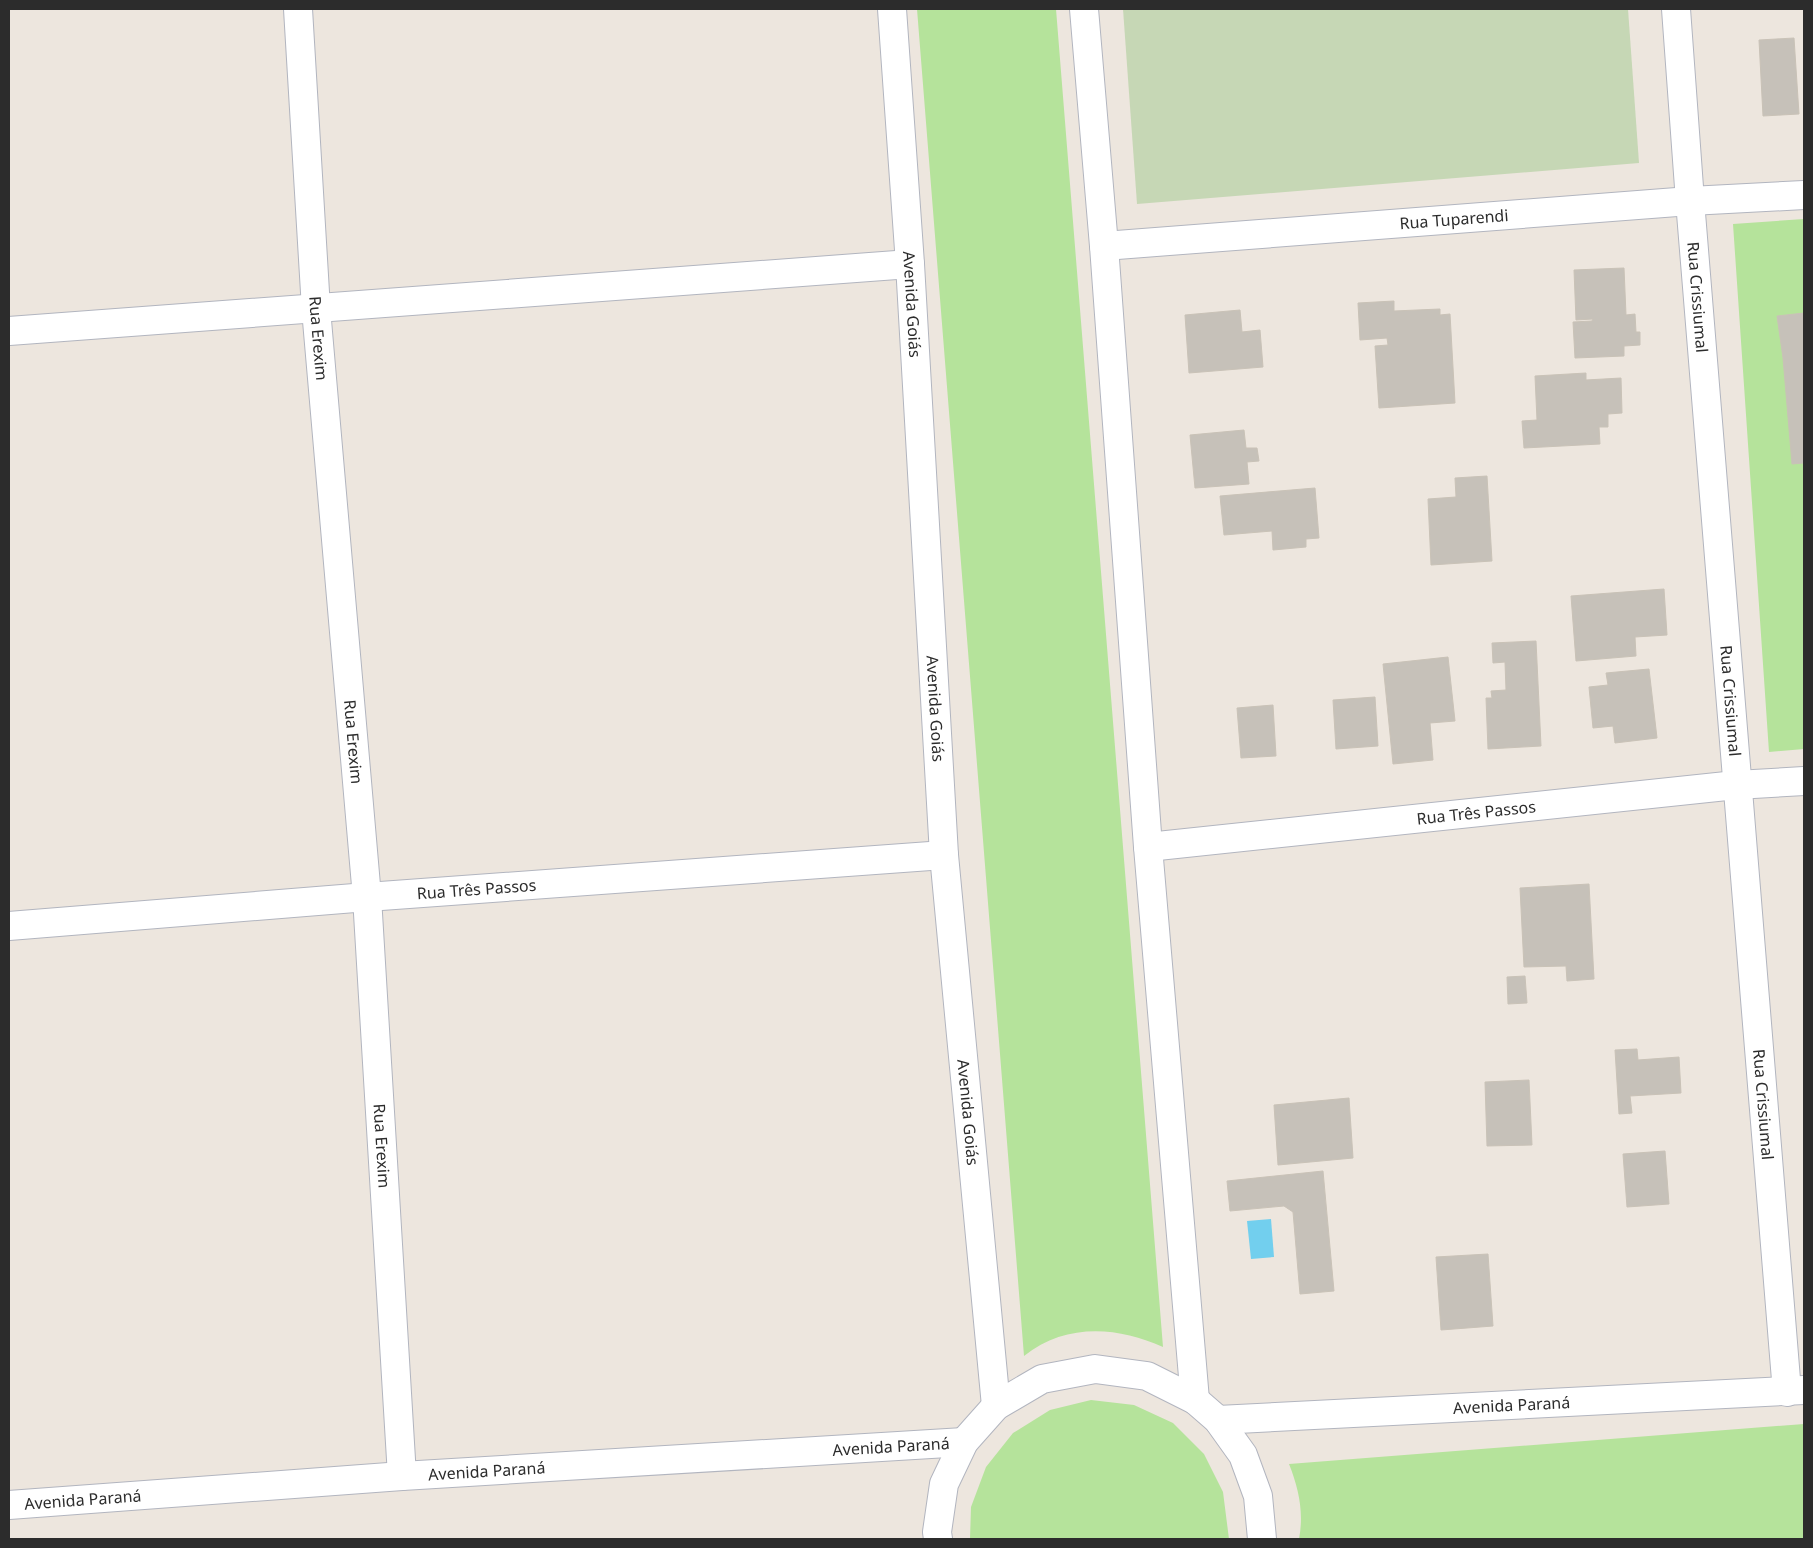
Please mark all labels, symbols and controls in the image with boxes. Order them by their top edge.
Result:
street label: Rua Tuparendi [1399,204,1509,234]
street label: Rua Crissiumal [1682,241,1713,354]
street label: Avenida Goiás [898,250,926,358]
street label: Rua Erexim [304,296,333,381]
street label: Rua Crissiumal [1715,644,1746,757]
street label: Avenida Goiás [922,655,950,762]
street label: Rua Erexim [339,699,368,785]
street label: Rua Três Passos [1416,795,1537,830]
street label: Rua Três Passos [416,874,537,904]
street label: Rua Crissiumal [1748,1048,1779,1161]
street label: Avenida Goiás [952,1058,984,1166]
street label: Rua Erexim [369,1103,396,1189]
street label: Avenida Paraná [1452,1391,1571,1419]
street label: Avenida Paraná [832,1432,950,1461]
street label: Avenida Paraná [428,1456,546,1485]
street label: Avenida Paraná [24,1484,142,1515]

